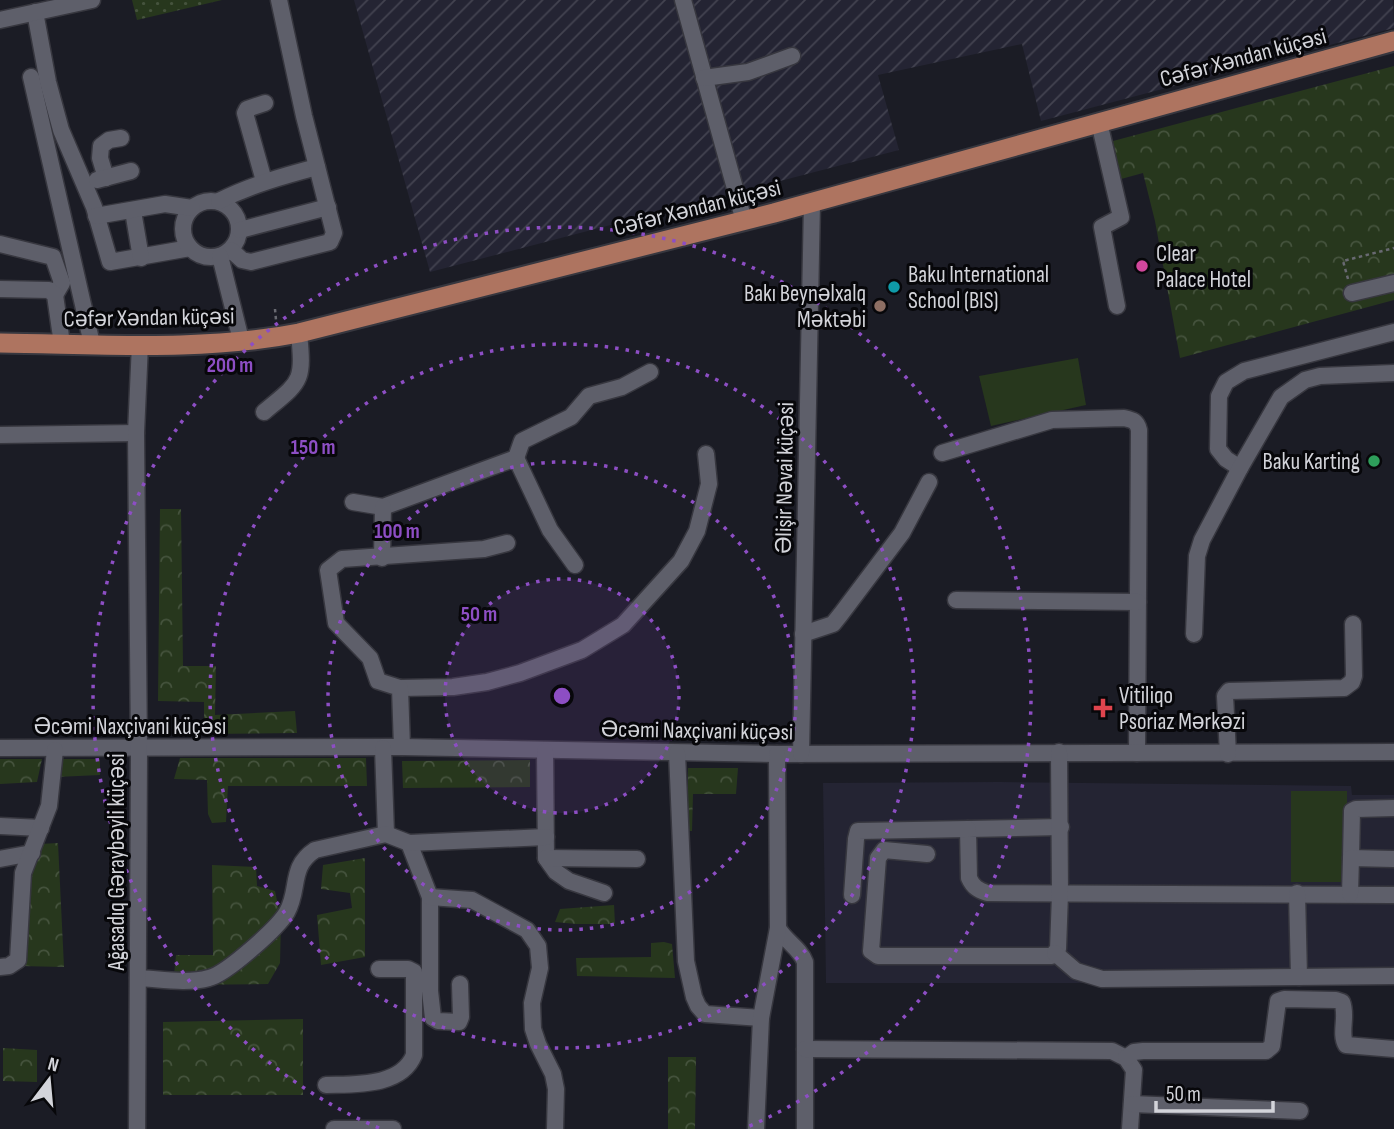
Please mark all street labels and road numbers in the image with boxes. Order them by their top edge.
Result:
street label: Cəfər Xəndan küçəsi [1157,22,1329,94]
street label: Cəfər Xəndan küçəsi [611,174,784,242]
street label: Cəfər Xəndan küçəsi [63,303,235,333]
street label: Əlişir Nəvai küçəsi [770,402,800,554]
street label: Əcəmi Naxçivani küçəsi [34,713,226,741]
street label: Əcəmi Naxçivani küçəsi [601,715,793,747]
street label: Ağasadıq Gəraybəyli küçəsi [103,754,131,971]

